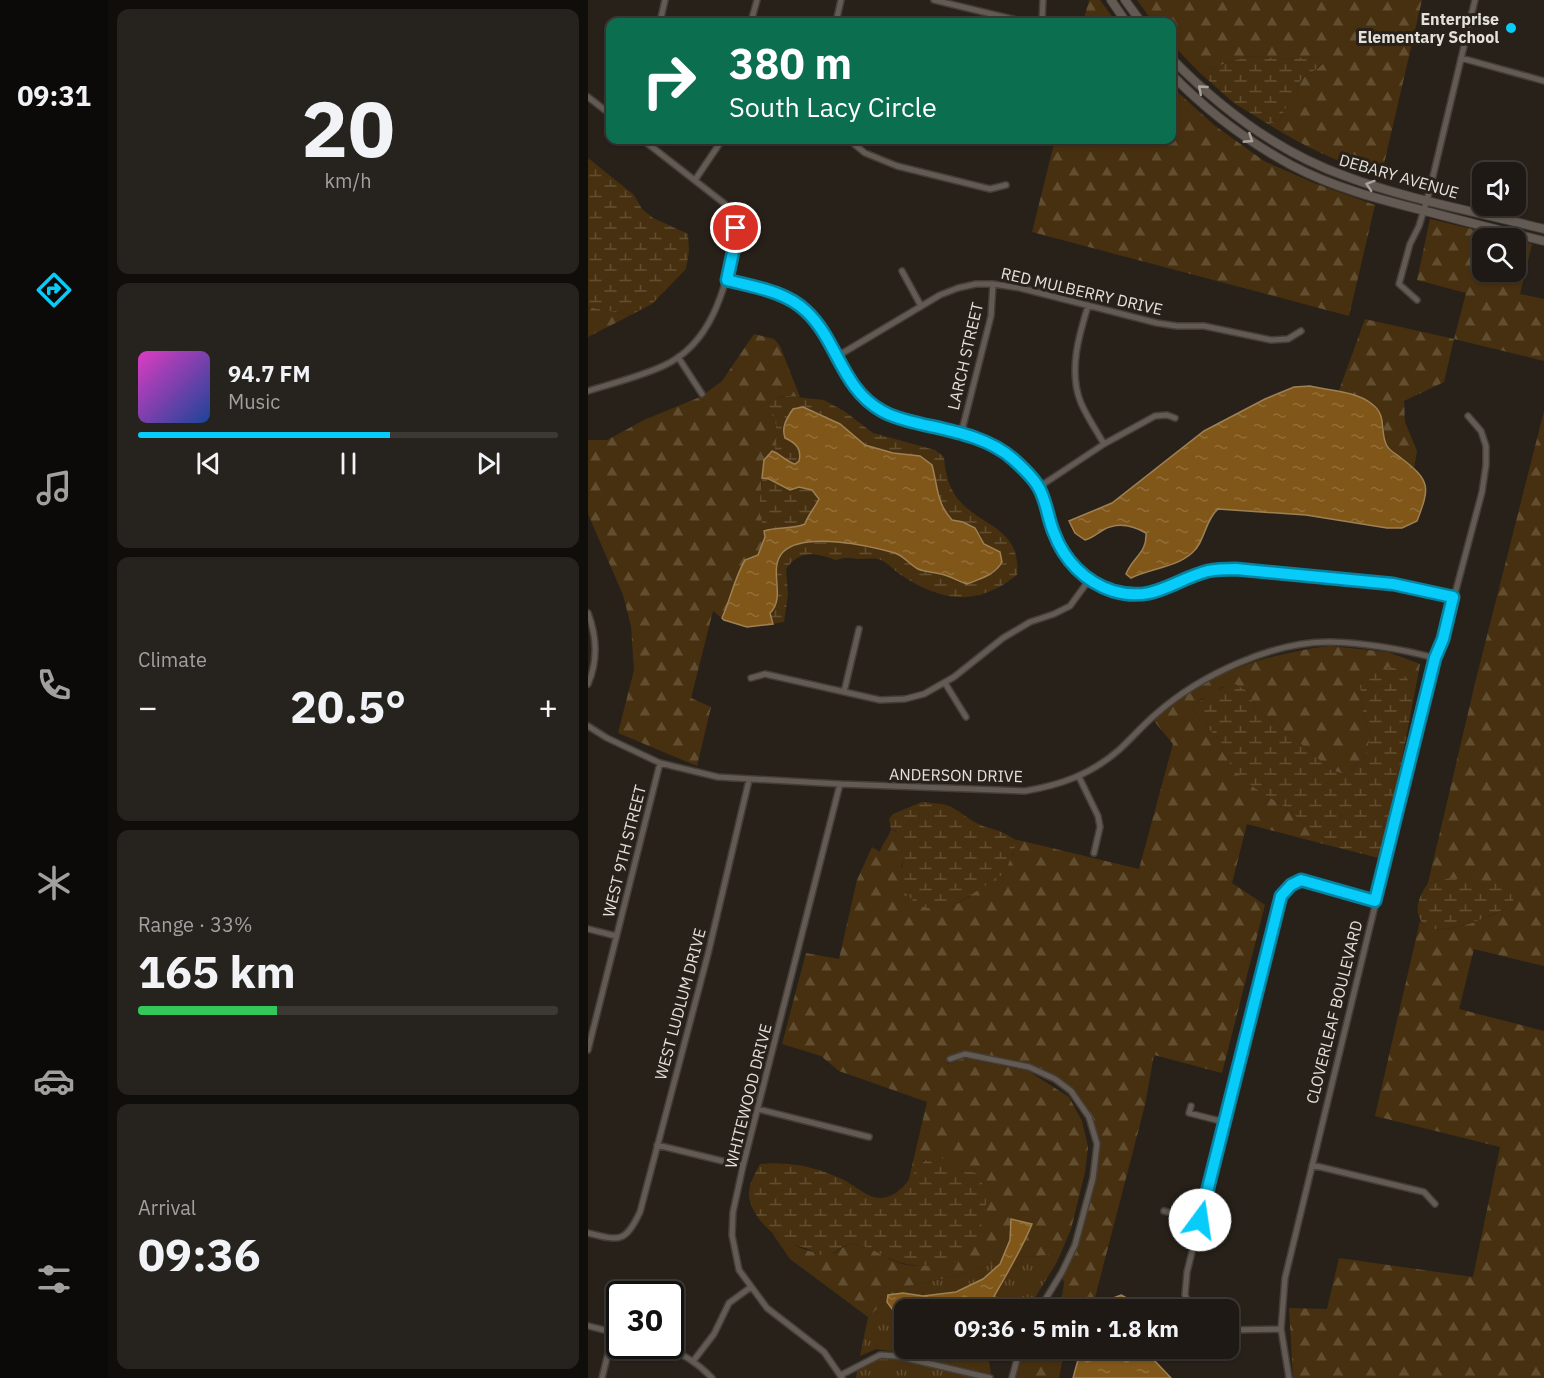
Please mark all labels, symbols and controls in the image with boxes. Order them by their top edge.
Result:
place label: Enterprise Elementary School [1358,9,1499,47]
marker: Enterprise Elementary School [1504,21,1518,35]
text: 380 m [729,36,852,91]
icon: right [630,42,708,120]
text: 20 [301,77,395,178]
text: 09:31 [17,78,91,113]
one-way arrow [1198,85,1209,96]
text: South Lacy Circle [729,89,937,124]
one-way arrow [1243,132,1253,144]
street label: DEBARY AVENUE [1337,149,1461,203]
map controls [1472,162,1526,282]
button: sound [1472,162,1526,216]
text: km/h [324,167,372,194]
one-way arrow [1365,179,1376,192]
pin [710,202,761,253]
icon: arrive [719,211,752,244]
button: search [1472,228,1526,282]
street label: RED MULBERRY DRIVE [999,263,1165,319]
icon: directions [33,269,75,311]
street label: LARCH STREET [943,300,987,412]
text: 94.7 FM [228,359,311,388]
text: Music [228,388,280,415]
icon: previous [192,447,225,480]
icon: pause [332,447,365,480]
icon: next [472,447,505,480]
icon: music [33,467,75,509]
text: Climate [138,646,207,673]
icon: phone [33,664,75,706]
text: 20.5° [290,677,406,735]
text: − [138,685,158,728]
text: + [538,685,558,728]
street label: ANDERSON DRIVE [889,764,1023,786]
street label: WEST 9TH STREET [598,783,650,919]
icon: climate [33,862,75,904]
text: Range · 33% [138,911,253,938]
street label: CLOVERLEAF BOULEVARD [1302,918,1366,1106]
street label: WEST LUDLUM DRIVE [650,926,710,1082]
text: 165 km [138,942,296,1000]
street label: WHITEWOOD DRIVE [720,1022,776,1170]
icon: car [33,1060,75,1102]
position arrow [1168,1188,1232,1252]
text: Arrival [138,1194,196,1221]
text: 09:36 [138,1225,261,1283]
icon: filters [33,1258,75,1300]
speed limit sign: 30 [606,1281,684,1359]
text: 09:36 · 5 min · 1.8 km [954,1314,1179,1343]

